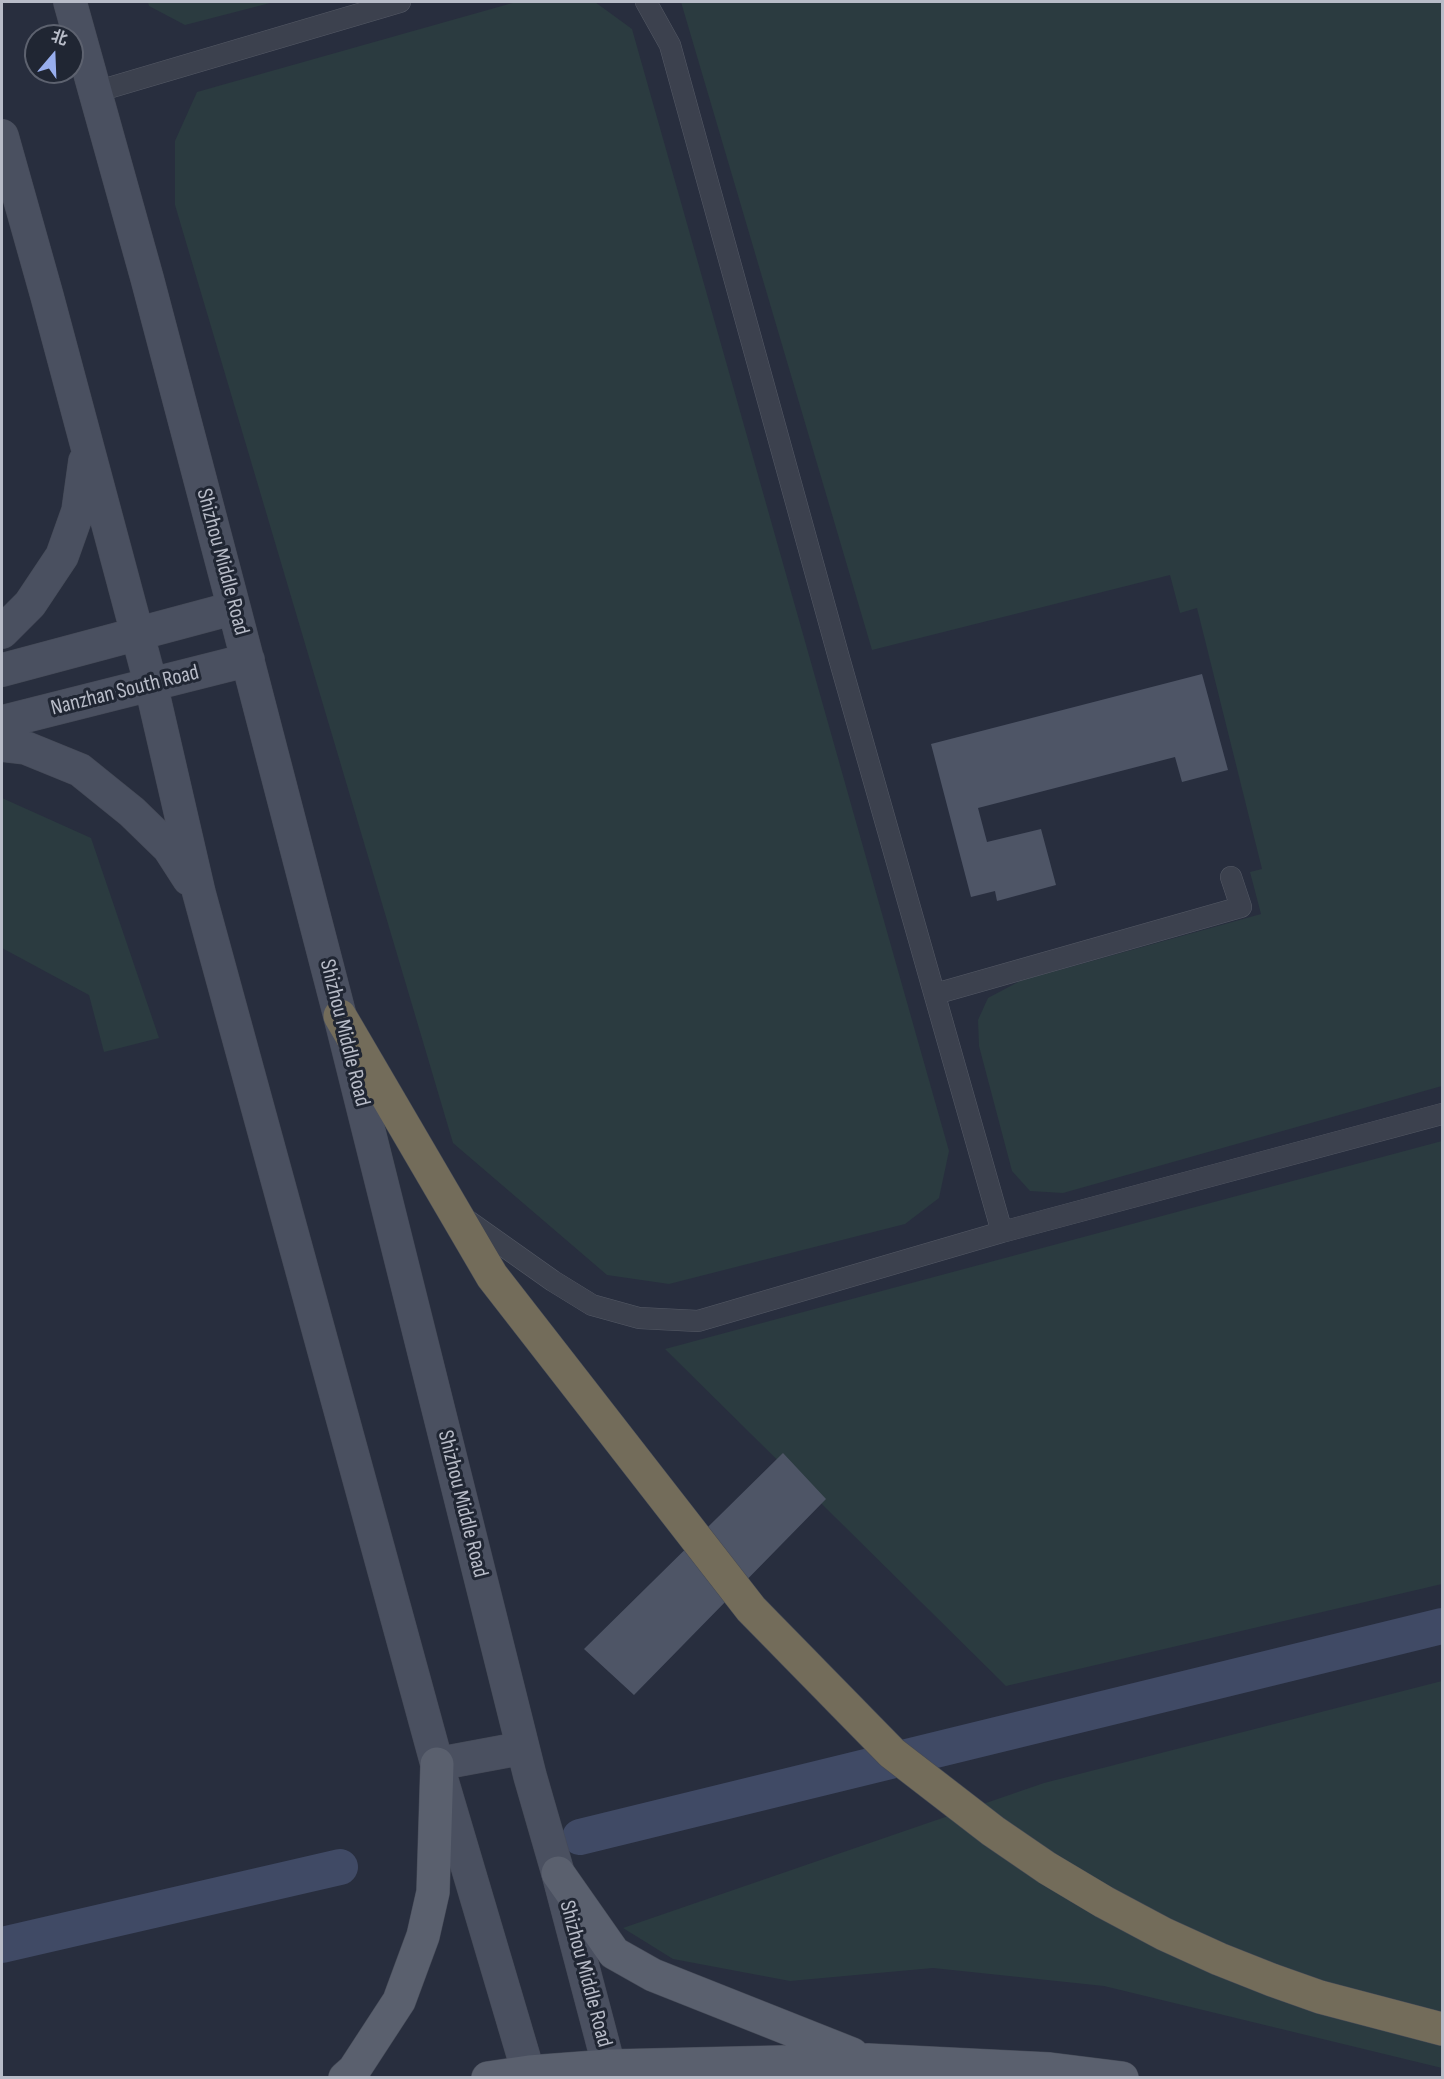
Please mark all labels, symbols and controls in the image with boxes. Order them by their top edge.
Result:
north arrow [24,24,84,84]
text: 北 [49,27,70,50]
street label: Shizhou Middle Road [190,486,254,638]
street label: Nanzhan South Road [48,660,202,722]
street label: Shizhou Middle Road [313,957,375,1109]
street label: Shizhou Middle Road [431,1428,493,1580]
street label: Shizhou Middle Road [553,1898,617,2050]

